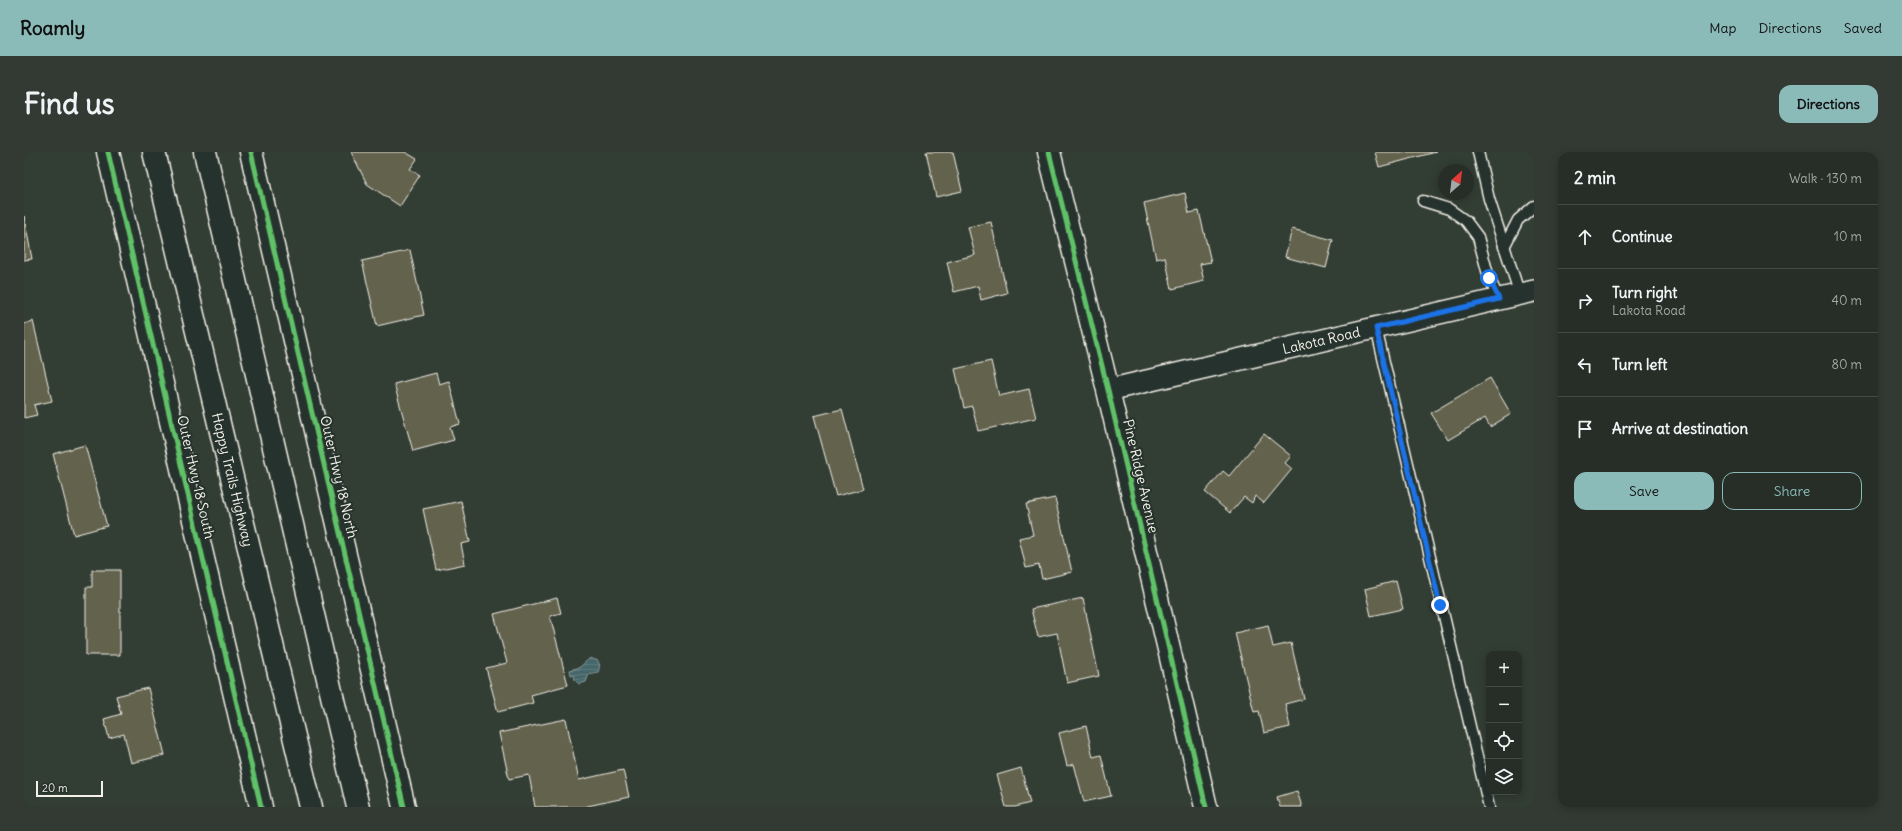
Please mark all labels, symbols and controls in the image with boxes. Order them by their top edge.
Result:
text: Roamly [20,16,85,40]
text: Map [1709,19,1736,37]
text: Directions [1758,19,1822,37]
text: Saved [1844,19,1882,37]
button: Directions [1779,85,1878,123]
text: Find us [24,86,115,122]
north arrow [1438,164,1474,200]
text: 2 min [1574,167,1616,189]
text: Walk · 130 m [1789,170,1862,187]
icon: ahead [1574,226,1596,248]
text: Continue [1612,227,1673,246]
text: 10 m [1834,228,1862,245]
route start [1480,269,1498,287]
text: Turn right [1612,283,1677,302]
icon: right [1574,290,1596,312]
text: 40 m [1831,292,1862,309]
text: Lakota Road [1612,302,1686,319]
street label: Lakota Road [1281,323,1362,358]
icon: left [1574,354,1596,376]
text: Turn left [1612,355,1667,374]
text: 80 m [1831,356,1862,373]
street label: Happy Trails Highway [208,411,257,549]
street label: Outer Hwy 18 South [173,414,219,540]
street label: Outer Hwy 18 North [316,414,362,540]
street label: Pine Ridge Avenue [1119,417,1163,535]
icon: arrive [1574,418,1596,440]
text: Arrive at destination [1612,419,1748,438]
button: Save [1574,472,1714,510]
button: Share [1722,472,1862,510]
route end [1431,596,1449,614]
map controls [1486,651,1522,795]
button: + [1486,651,1522,687]
button: − [1486,687,1522,723]
button: locate [1486,723,1522,759]
button: layers [1486,759,1522,795]
scale bar [36,779,103,798]
text: 20 m [42,781,68,795]

